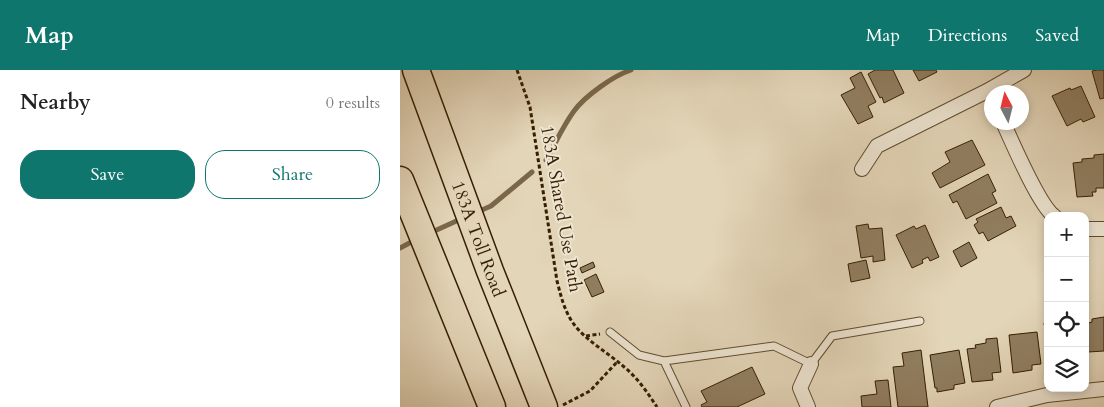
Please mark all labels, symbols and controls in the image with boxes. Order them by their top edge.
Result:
text: Map [25,19,74,52]
text: Map [866,23,900,48]
text: Directions [928,23,1007,48]
text: Saved [1035,23,1079,48]
north arrow [984,85,1029,130]
text: Nearby [20,88,91,117]
text: 0 results [326,92,380,114]
street label: 183A Shared Use Path [534,124,588,294]
button: Save [20,150,195,199]
button: Share [205,150,380,199]
street label: 183A Toll Road [445,177,512,301]
map controls [1044,212,1089,392]
button: + [1044,212,1089,257]
button: − [1044,257,1089,302]
button: locate [1044,302,1089,347]
button: layers [1044,347,1089,392]

